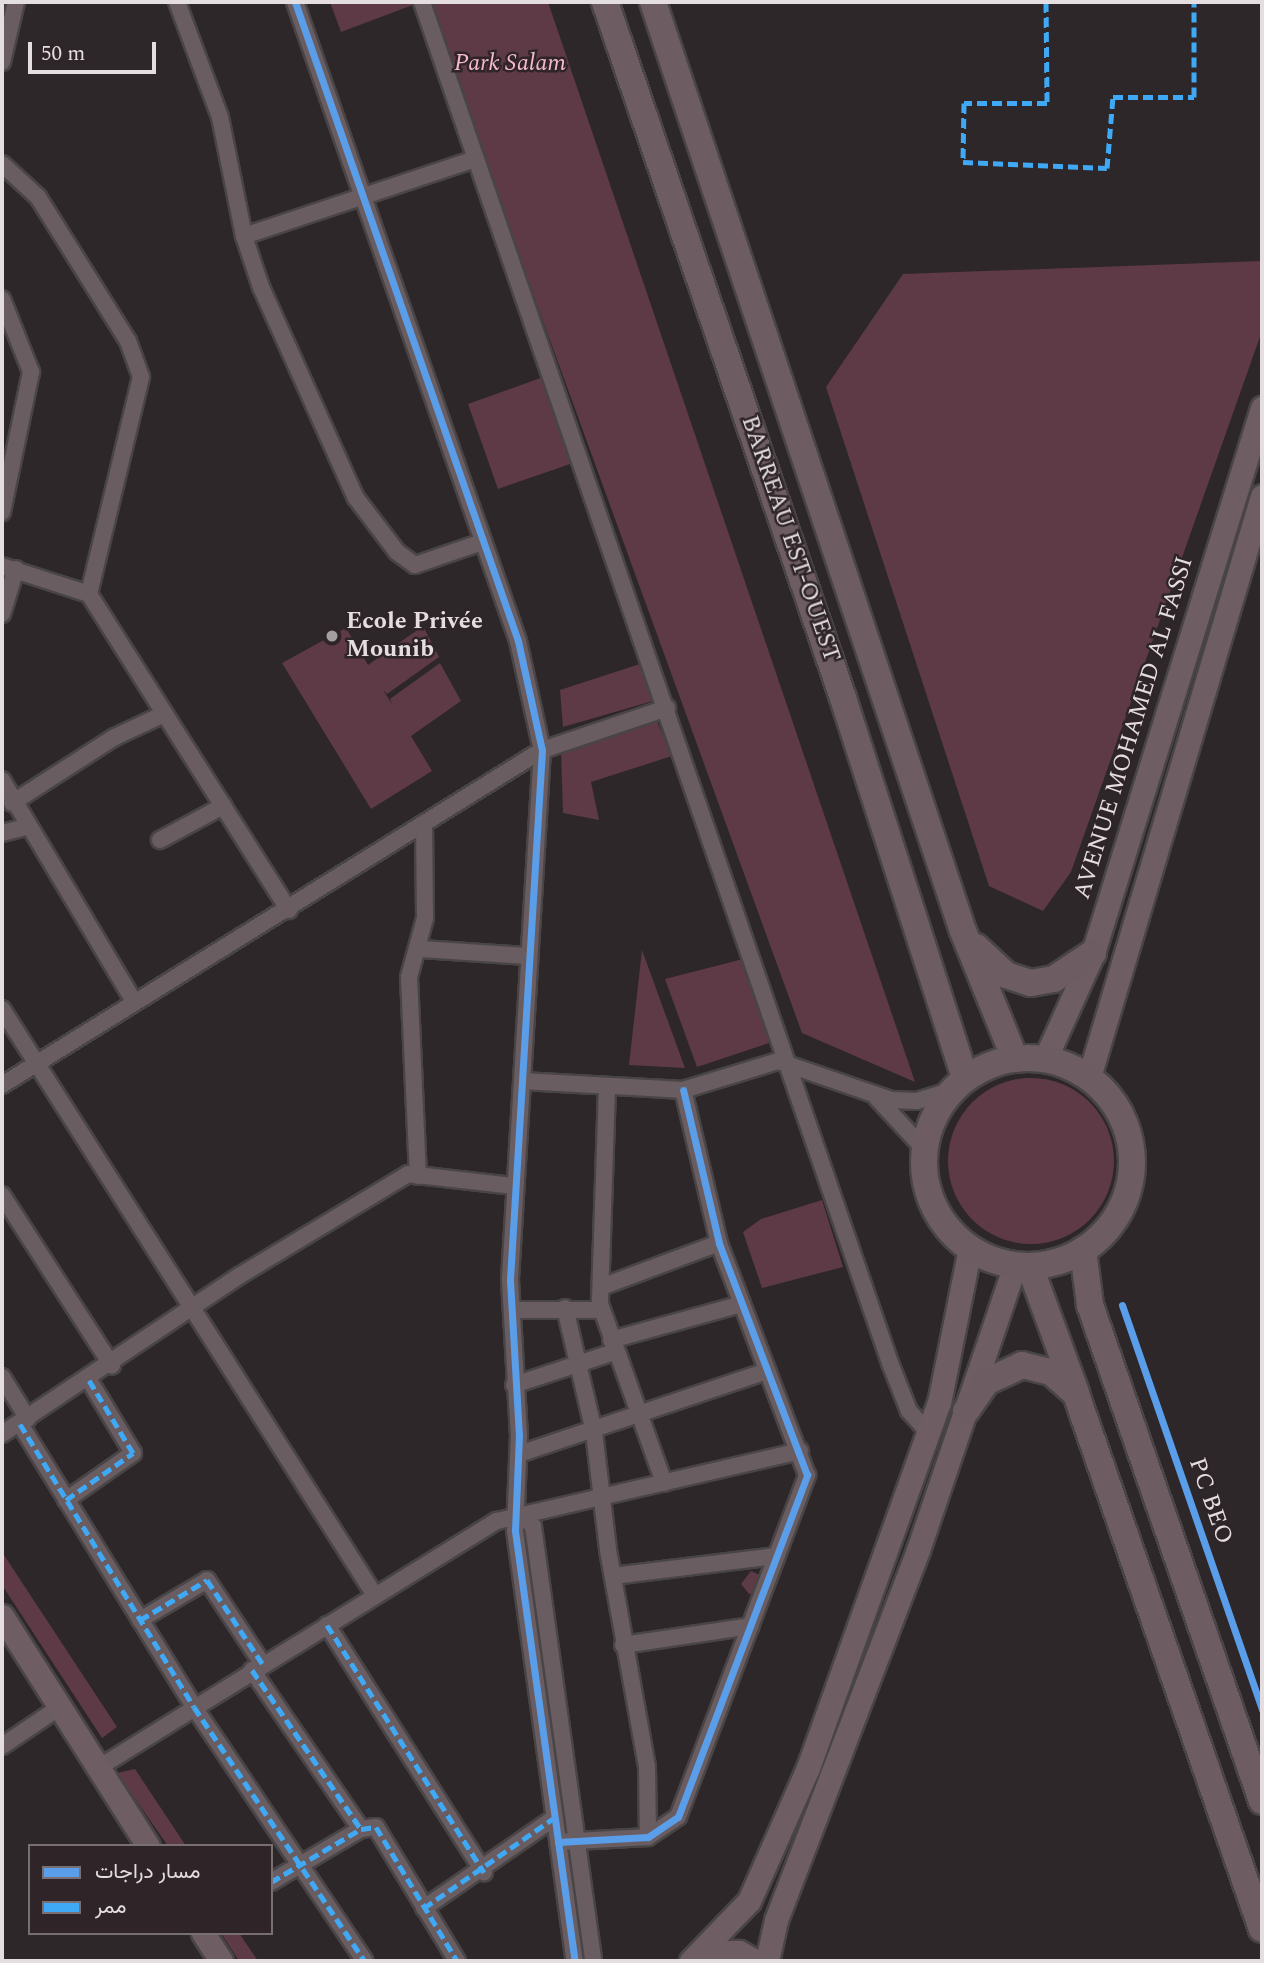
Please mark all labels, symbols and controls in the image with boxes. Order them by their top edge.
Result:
scale bar [32,28,159,72]
text: 50 m [41,38,85,70]
park label: Park Salam [454,50,566,78]
street label: BARREAU EST-OUEST [734,412,846,666]
street label: AVENUE MOHAMED AL FASSI [1068,553,1200,903]
place label: Ecole Privée Mounib [346,608,483,664]
marker: Ecole Privée Mounib [324,628,340,644]
street label: PC BEO [1182,1454,1238,1548]
legend [28,1844,273,1935]
text: مسار دراجات [95,1856,200,1888]
text: ممر [95,1891,126,1923]

